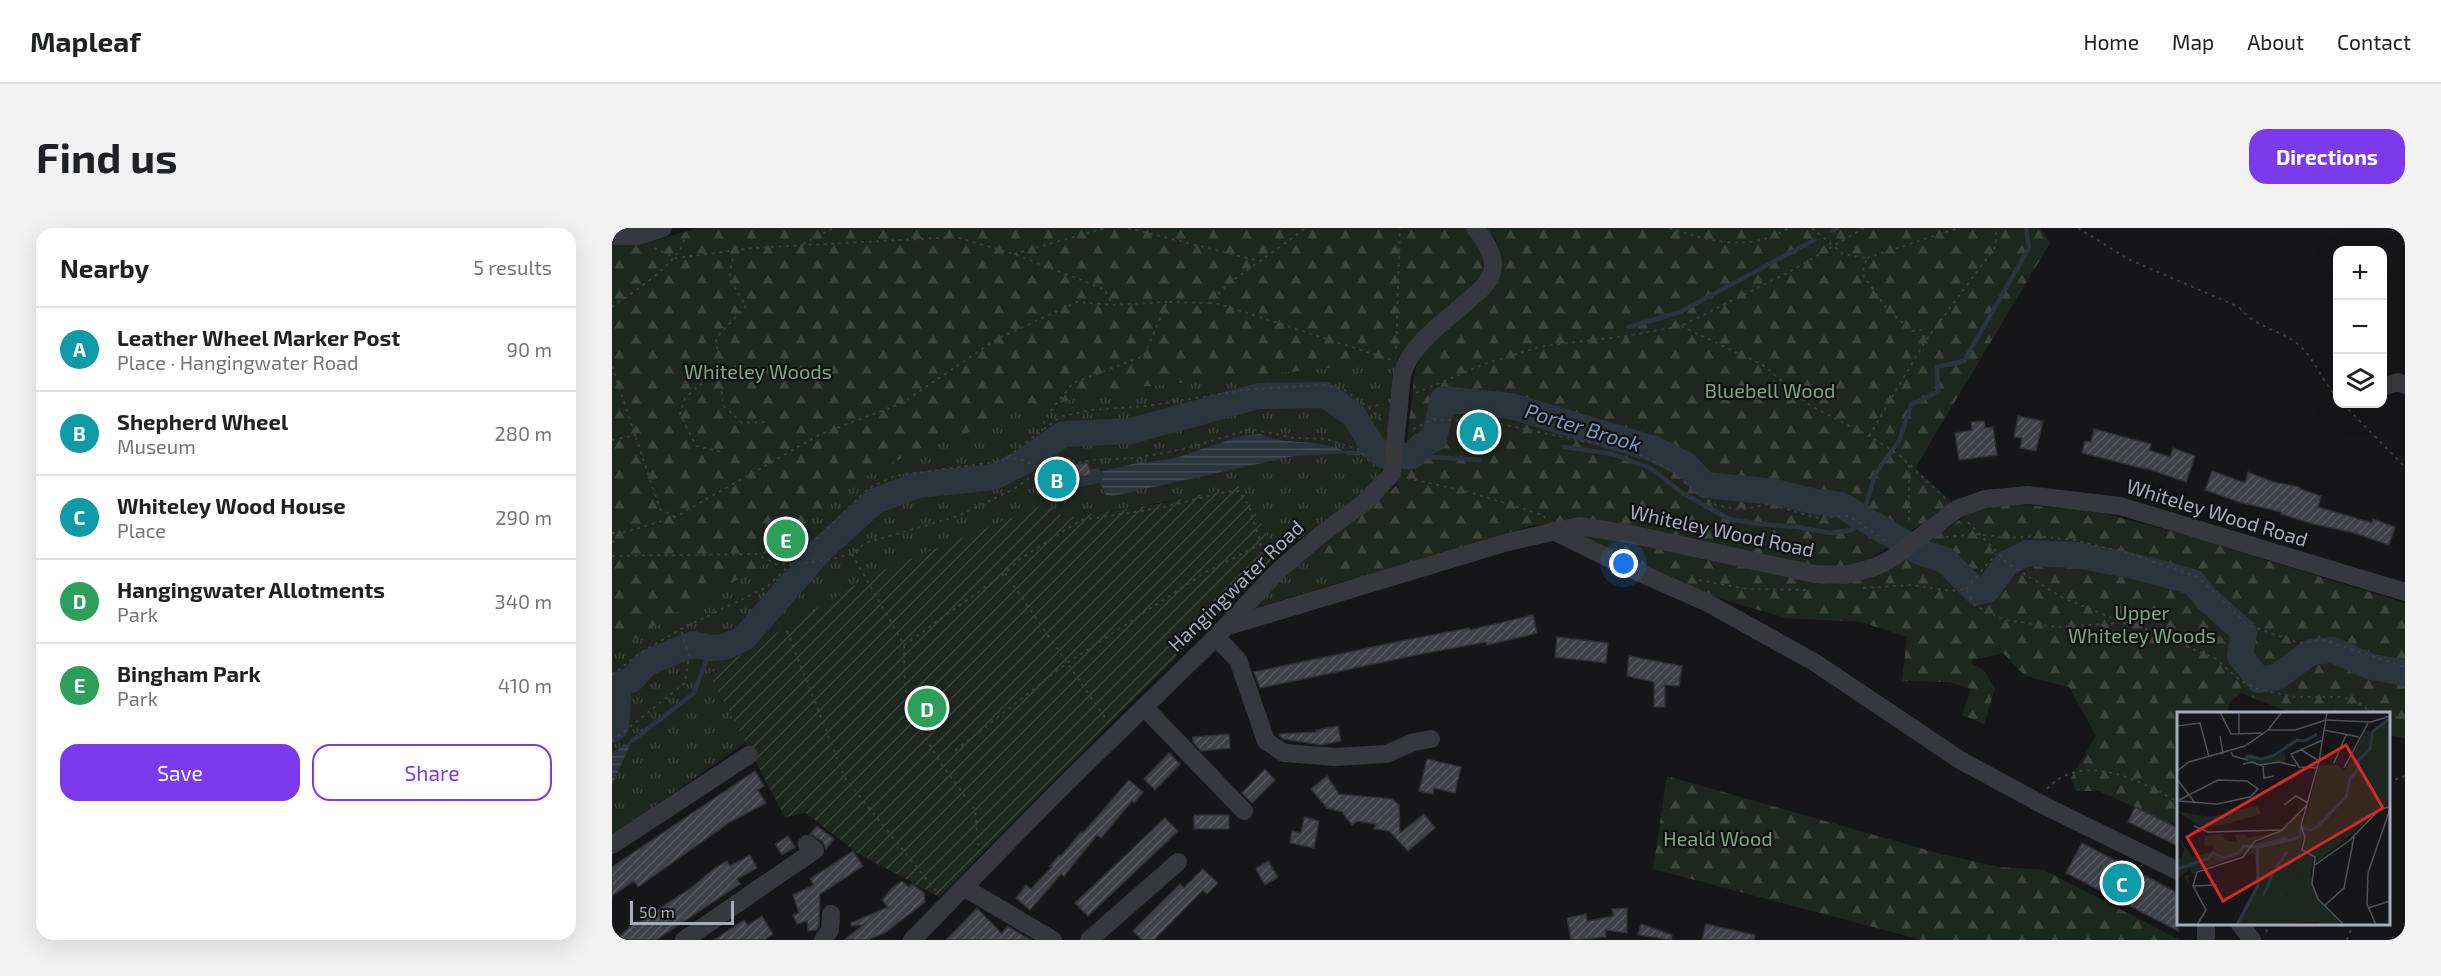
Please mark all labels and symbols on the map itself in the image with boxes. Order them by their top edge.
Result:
park label: Whiteley Woods [684,359,832,383]
park label: Bluebell Wood [1705,378,1835,402]
water label: Porter Brook [1522,397,1645,456]
pin: A [1460,410,1498,454]
pin: B [1038,456,1076,502]
street label: Whiteley Wood Road [2124,473,2311,551]
street label: Whiteley Wood Road [1628,499,1817,561]
street label: Hangingwater Road [1163,515,1308,656]
pin: E [766,516,806,562]
your location [1609,549,1638,578]
park label: Upper Whiteley Woods [2068,600,2216,647]
pin: D [908,686,946,730]
inset map [2177,712,2390,925]
park label: Heald Wood [1663,826,1773,850]
pin: C [2102,860,2142,906]
scale bar [630,898,734,926]

